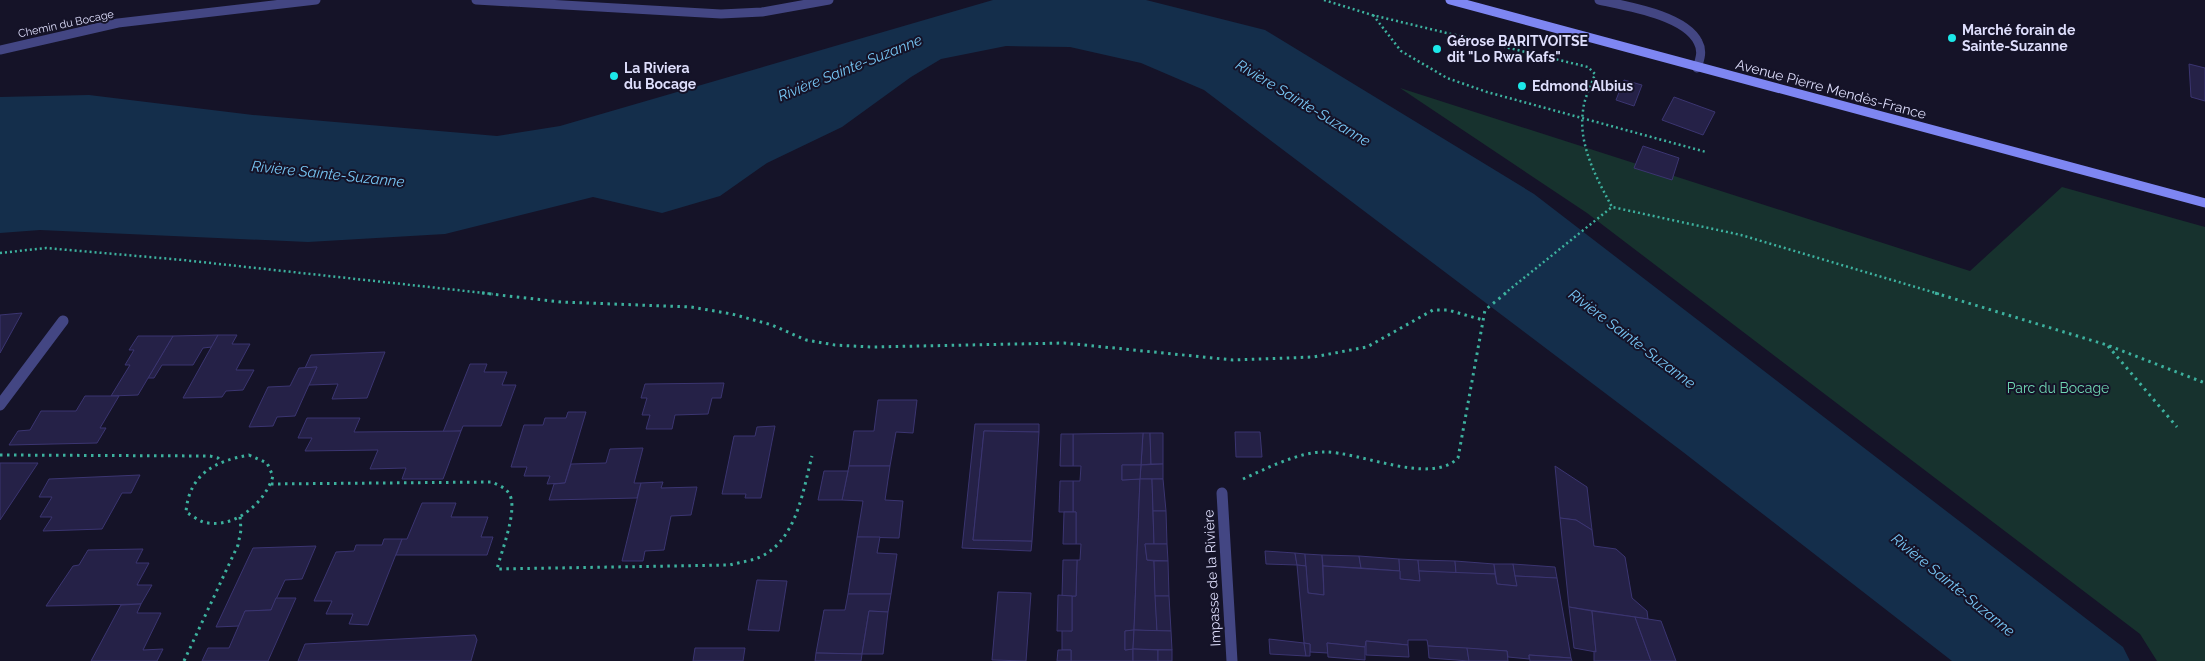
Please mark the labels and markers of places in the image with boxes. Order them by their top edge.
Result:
place label: Marché forain de Sainte-Suzanne [1962,22,2076,54]
marker: Marché forain de Sainte-Suzanne [1946,32,1958,44]
place label: Gérose BARITVOITSE dit "Lo Rwa Kafs" [1447,33,1588,65]
marker: Gérose BARITVOITSE dit "Lo Rwa Kafs" [1431,43,1443,55]
place label: La Riviera du Bocage [624,60,697,92]
marker: La Riviera du Bocage [608,70,620,82]
place label: Edmond Albius [1532,78,1633,94]
marker: Edmond Albius [1516,80,1528,92]

